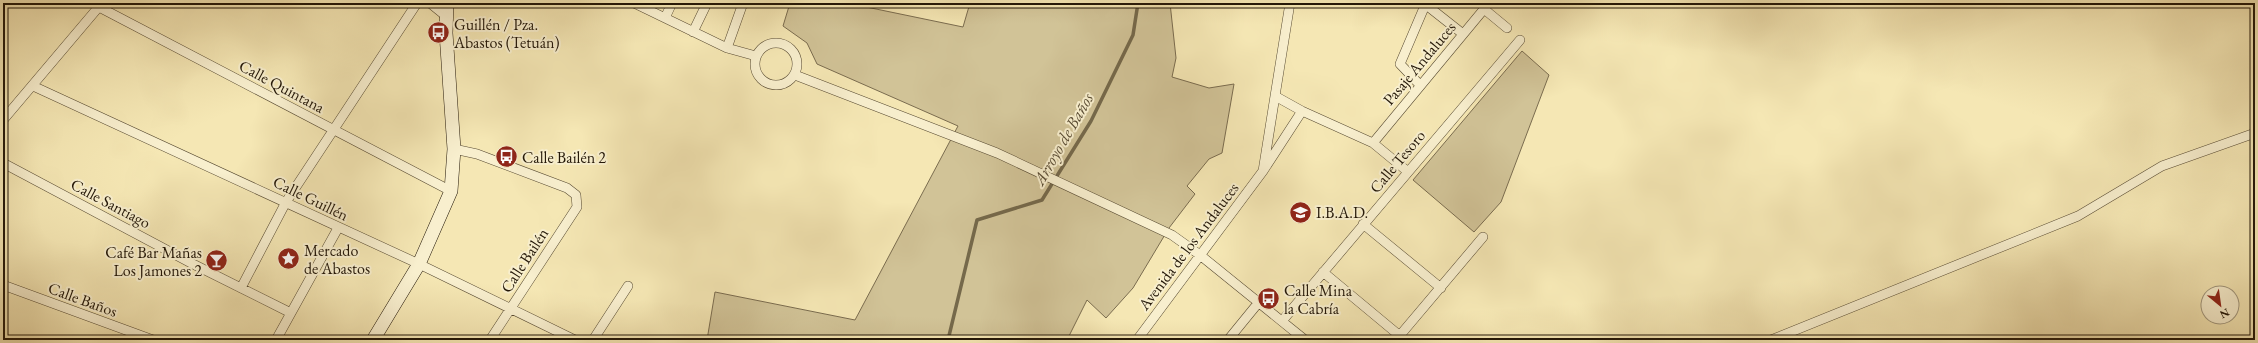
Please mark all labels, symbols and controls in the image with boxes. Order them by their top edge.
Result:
place label: Guillén / Pza. Abastos (Tetuán) [453,14,560,53]
street label: Pasaje Andaluces [1378,17,1460,109]
bus stop icon: Guillén / Pza. Abastos (Tetuán) [425,20,451,46]
street label: Calle Quintana [235,55,329,118]
water label: Arroyo de Baños [1027,89,1098,191]
street label: Calle Tesoro [1365,125,1430,197]
bus stop icon: Calle Bailén 2 [493,144,519,170]
place label: Calle Bailén 2 [522,147,606,168]
street label: Calle Guillén [270,171,352,226]
street label: Calle Santiago [67,174,154,233]
street label: Avenida de los Andaluces [1133,178,1243,315]
school or university icon: I.B.A.D. [1288,199,1314,225]
place label: I.B.A.D. [1316,202,1368,223]
street label: Calle Bailén [496,223,553,297]
place label: Mercado de Abastos [304,240,370,279]
place label: Café Bar Mañas Los Jamones 2 [105,242,202,281]
place icon: Mercado de Abastos [276,246,302,272]
bar icon: Café Bar Mañas Los Jamones 2 [204,248,230,274]
street label: Calle Baños [45,277,120,322]
place label: Calle Mina la Cabría [1284,280,1353,319]
north arrow [2200,285,2240,325]
bus stop icon: Calle Mina la Cabría [1256,286,1282,312]
text: N [2217,305,2232,322]

